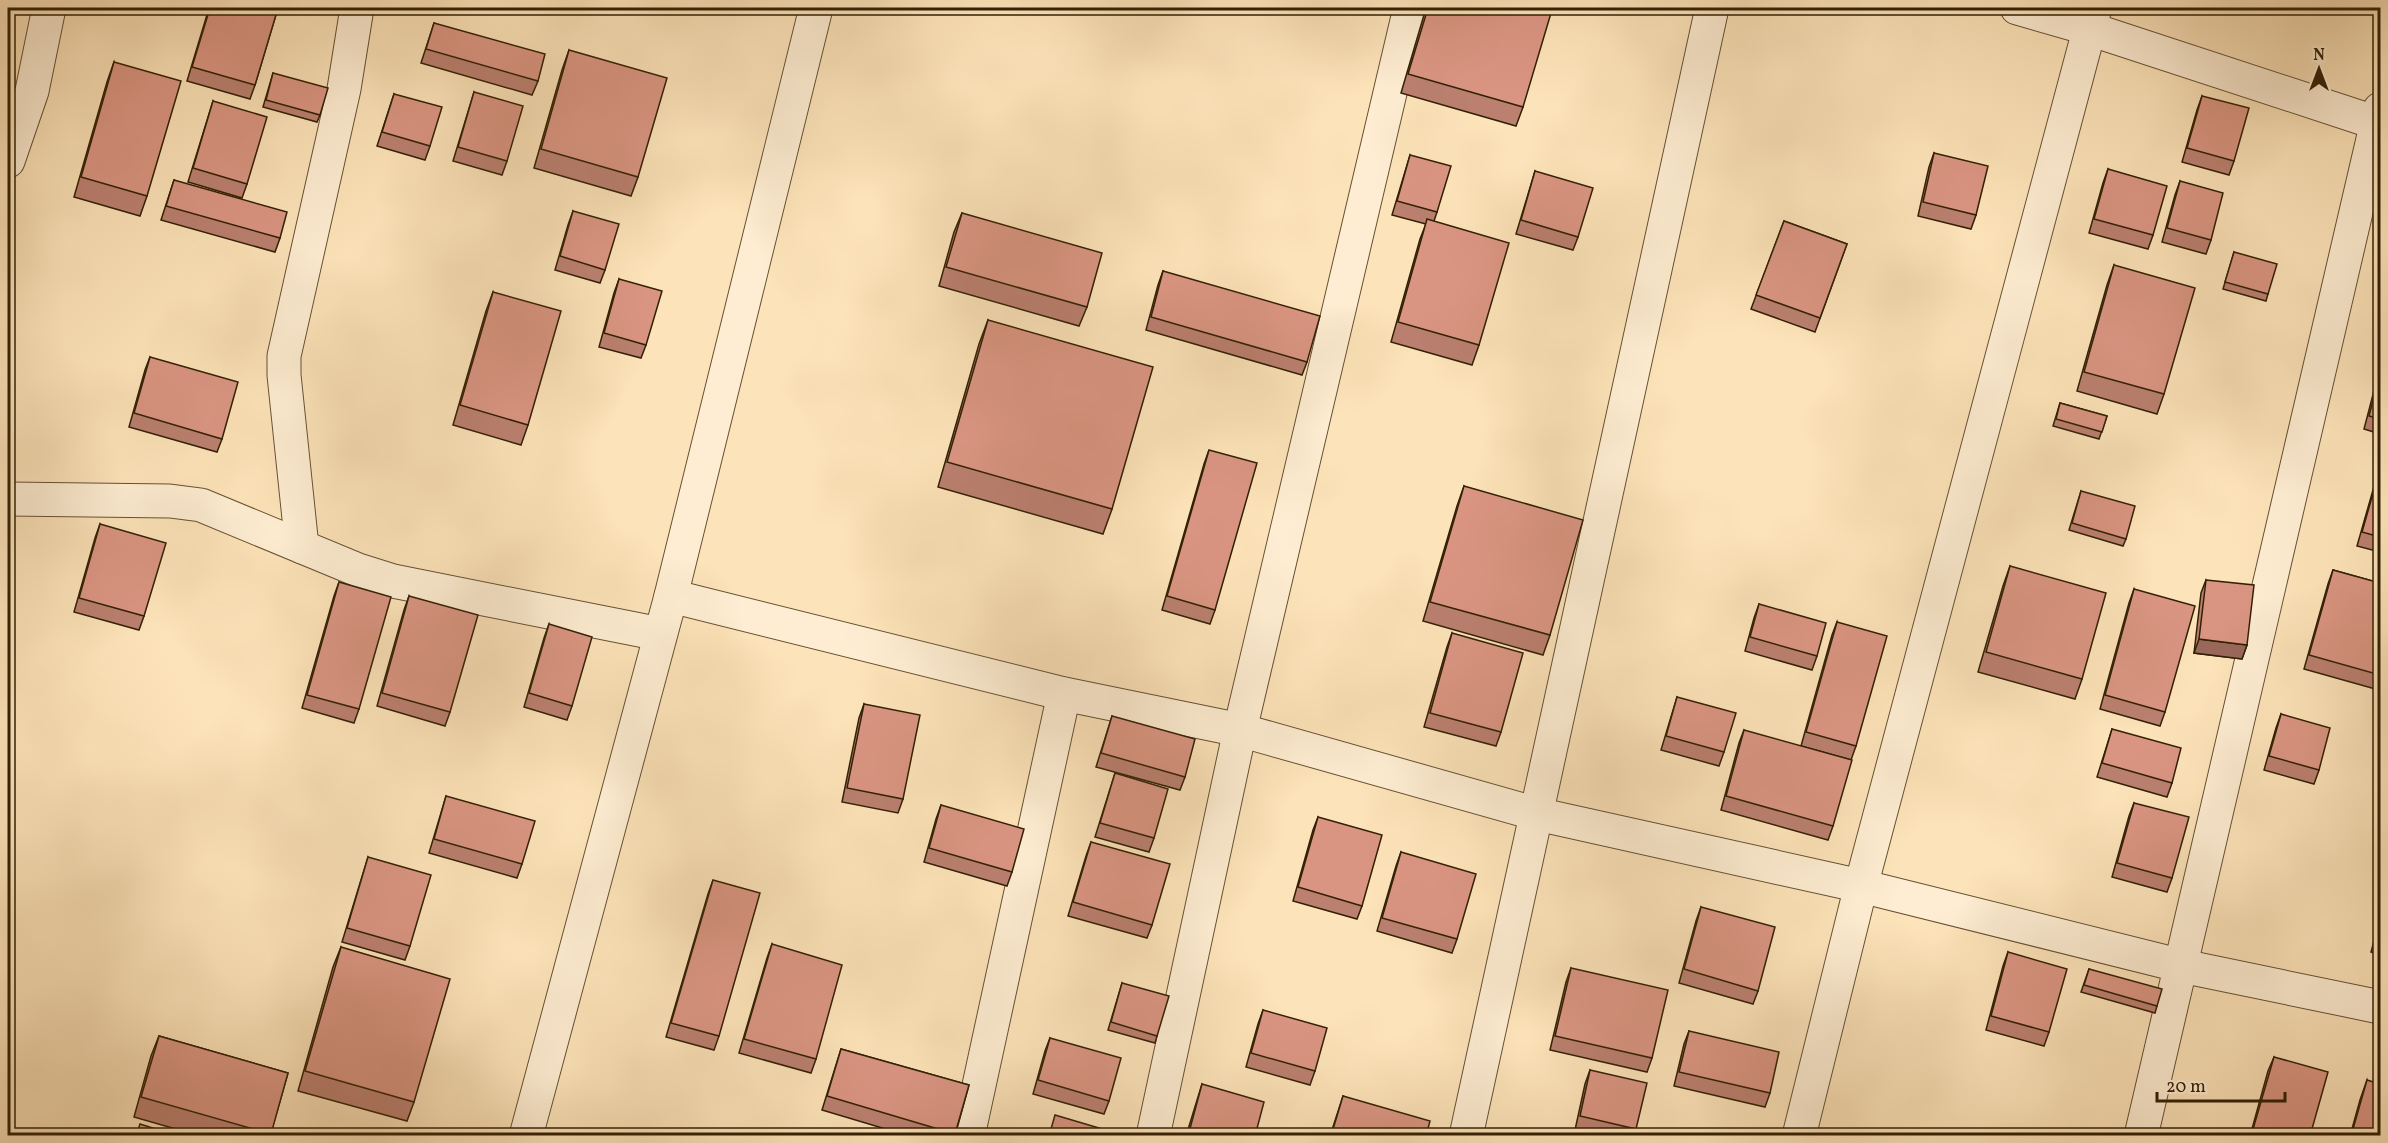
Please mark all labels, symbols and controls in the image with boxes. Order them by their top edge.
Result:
north arrow [2289,39,2349,99]
text: N [2313,45,2325,67]
scale bar [2157,1065,2284,1103]
text: 20 m [2166,1075,2206,1100]

